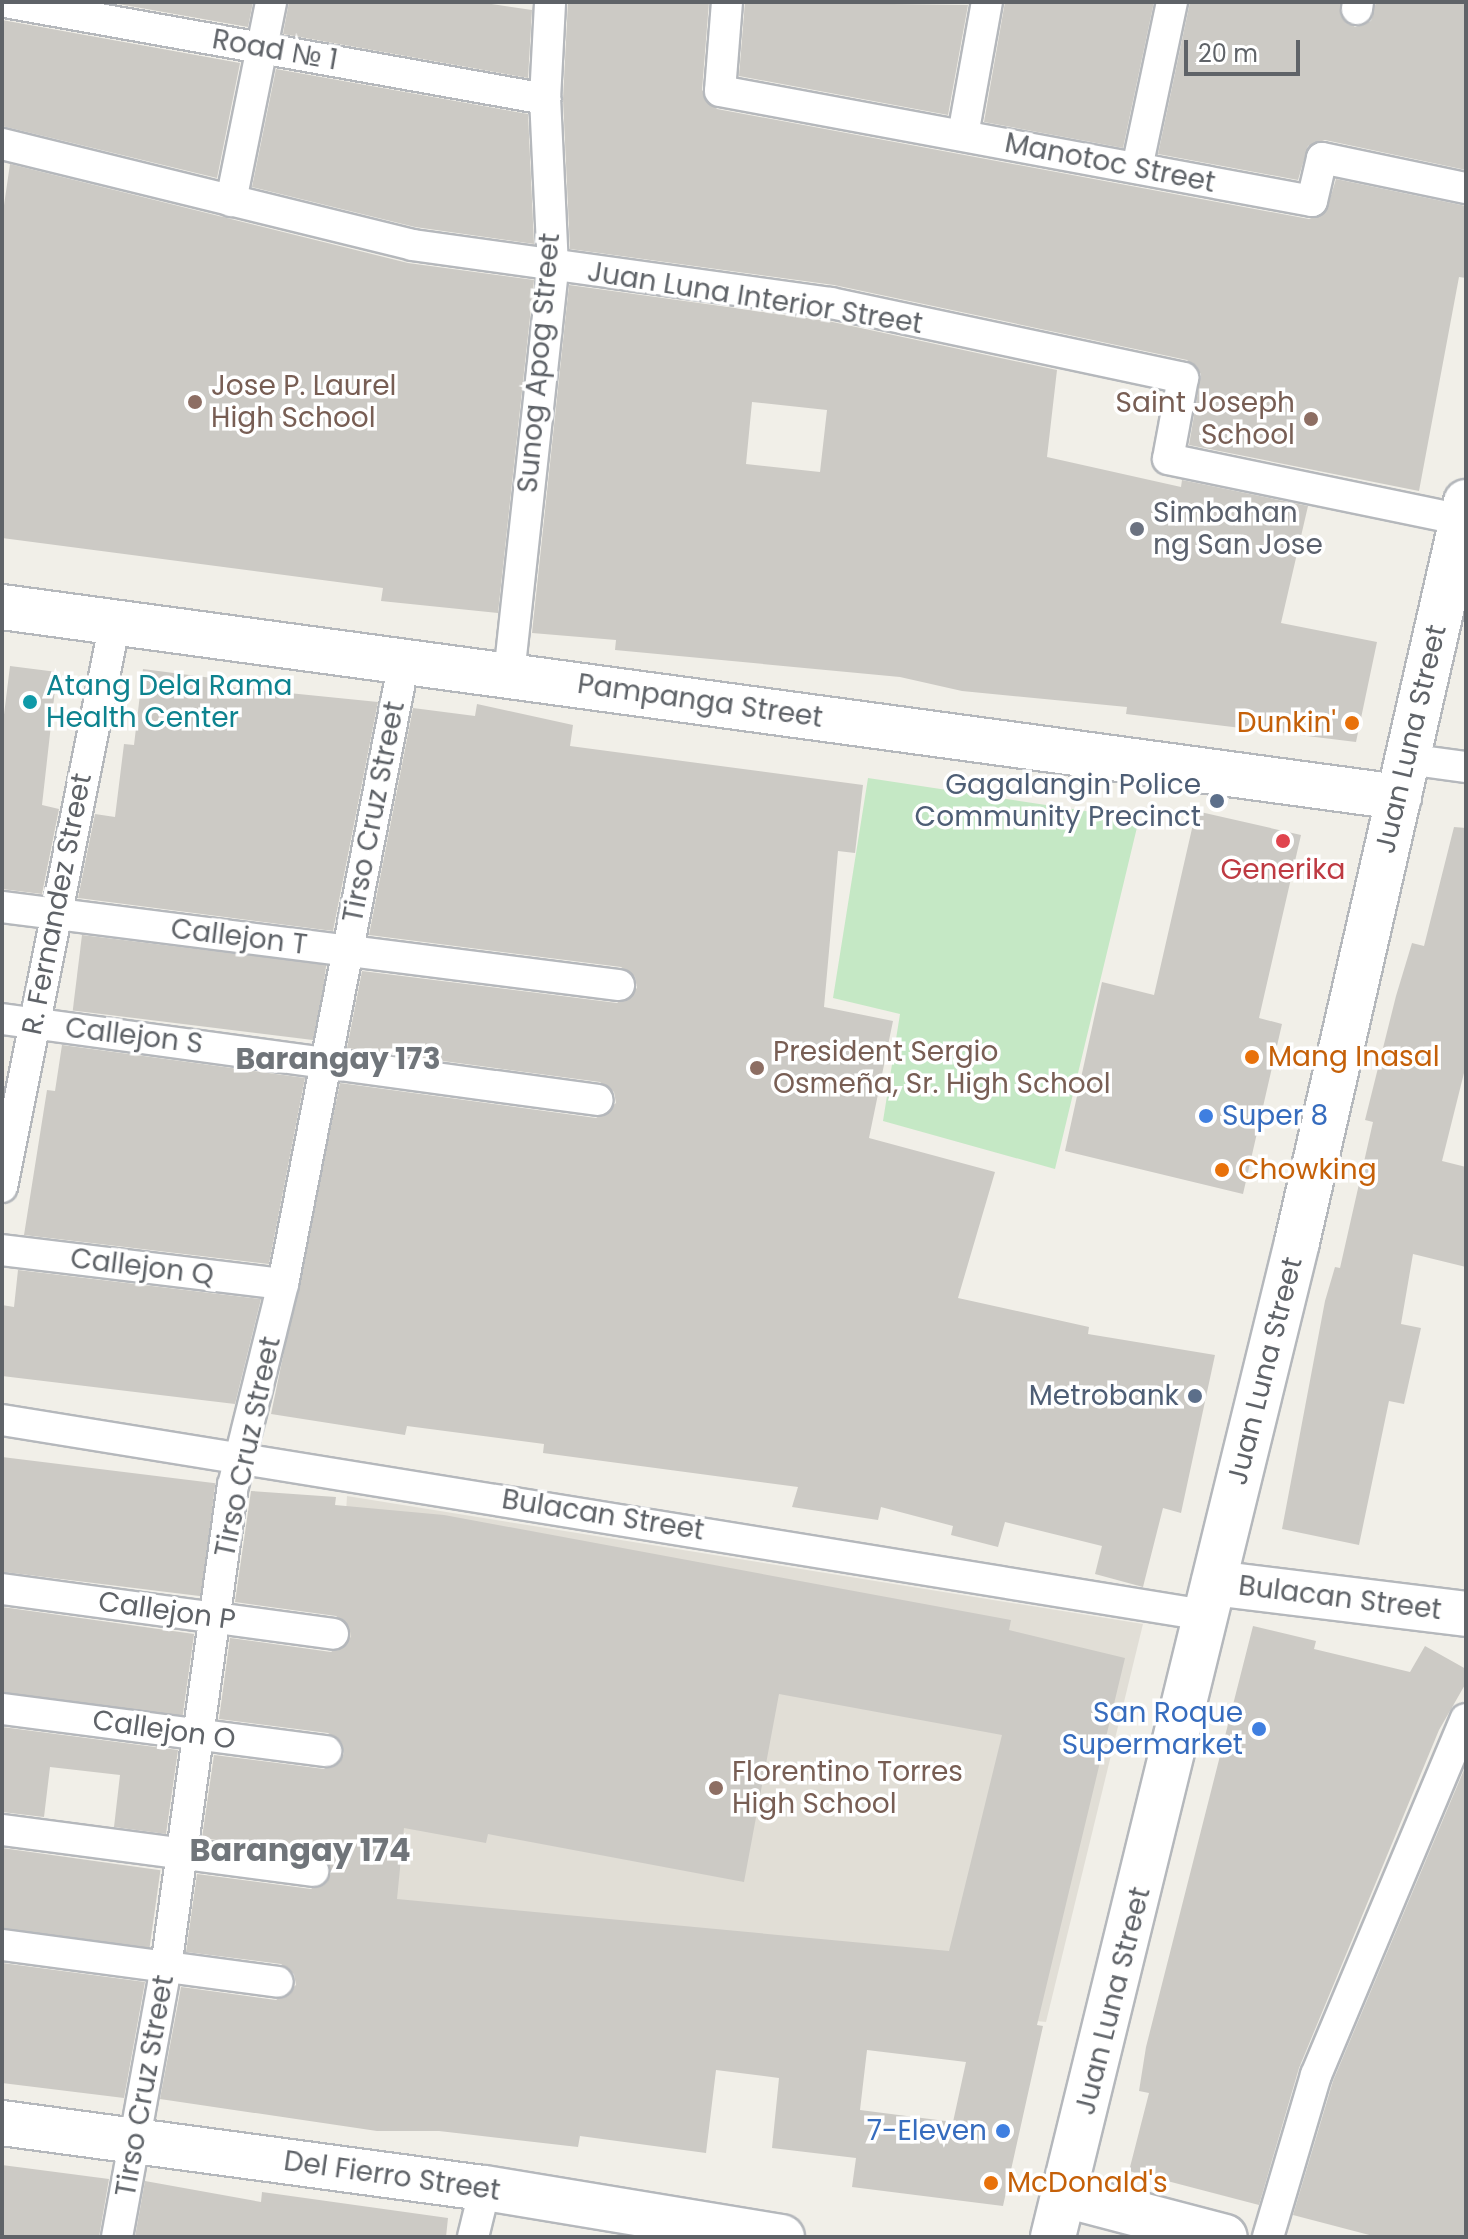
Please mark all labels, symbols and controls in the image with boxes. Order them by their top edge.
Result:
street label: Road № 1 [210,22,340,78]
scale bar [1188,24,1304,74]
text: 20 m [1198,37,1258,70]
street label: Manotoc Street [1002,126,1218,200]
street label: Sunog Apog Street [511,232,567,494]
street label: Juan Luna Interior Street [585,255,925,341]
place label: Jose P. Laurel High School [211,369,396,435]
place label: Saint Joseph School [1116,386,1295,452]
marker: Jose P. Laurel High School [186,393,204,411]
marker: Saint Joseph School [1302,410,1320,428]
place label: Simbahan ng San Jose [1153,496,1323,562]
marker: Simbahan ng San Jose [1128,520,1146,538]
street label: Juan Luna Street [1368,622,1454,856]
street label: Pampanga Street [575,667,825,735]
place label: Atang Dela Rama Health Center [46,669,292,735]
marker: Atang Dela Rama Health Center [21,693,39,711]
street label: Tirso Cruz Street [336,699,412,925]
place label: Dunkin' [1237,706,1336,740]
marker: Dunkin' [1343,714,1361,732]
place label: Gagalangin Police Community Precinct [915,768,1201,834]
street label: R. Fernandez Street [15,770,99,1038]
marker: Gagalangin Police Community Precinct [1208,792,1226,810]
marker: Generika [1274,832,1292,850]
place label: Generika [1220,853,1346,887]
street label: Callejon T [169,912,309,962]
street label: Callejon S [63,1011,205,1061]
place label: President Sergio Osmeña, Sr. High School [773,1035,1111,1101]
place label: Mang Inasal [1268,1040,1440,1074]
district label: Barangay 173 [235,1041,441,1077]
marker: Mang Inasal [1243,1048,1261,1066]
marker: President Sergio Osmeña, Sr. High School [748,1059,766,1077]
place label: Super 8 [1222,1099,1328,1133]
marker: Super 8 [1197,1107,1215,1125]
place label: Chowking [1238,1153,1377,1187]
marker: Chowking [1213,1161,1231,1179]
street label: Callejon Q [68,1242,216,1292]
street label: Juan Luna Street [1220,1254,1310,1488]
street label: Tirso Cruz Street [208,1334,288,1560]
place label: Metrobank [1029,1379,1179,1413]
marker: Metrobank [1186,1387,1204,1405]
street label: Bulacan Street [500,1482,706,1548]
street label: Bulacan Street [1237,1569,1443,1627]
street label: Callejon P [96,1585,238,1637]
place label: San Roque Supermarket [1062,1696,1243,1762]
street label: Callejon O [90,1703,238,1757]
marker: San Roque Supermarket [1250,1720,1268,1738]
place label: Florentino Torres High School [732,1755,963,1821]
marker: Florentino Torres High School [707,1779,725,1797]
district label: Barangay 174 [189,1831,411,1869]
street label: Juan Luna Street [1068,1884,1158,2118]
street label: Tirso Cruz Street [109,1972,181,2200]
place label: 7-Eleven [867,2114,987,2148]
marker: 7-Eleven [994,2122,1012,2140]
street label: Del Fierro Street [282,2144,502,2208]
place label: McDonald's [1007,2166,1168,2200]
marker: McDonald's [982,2174,1000,2192]

